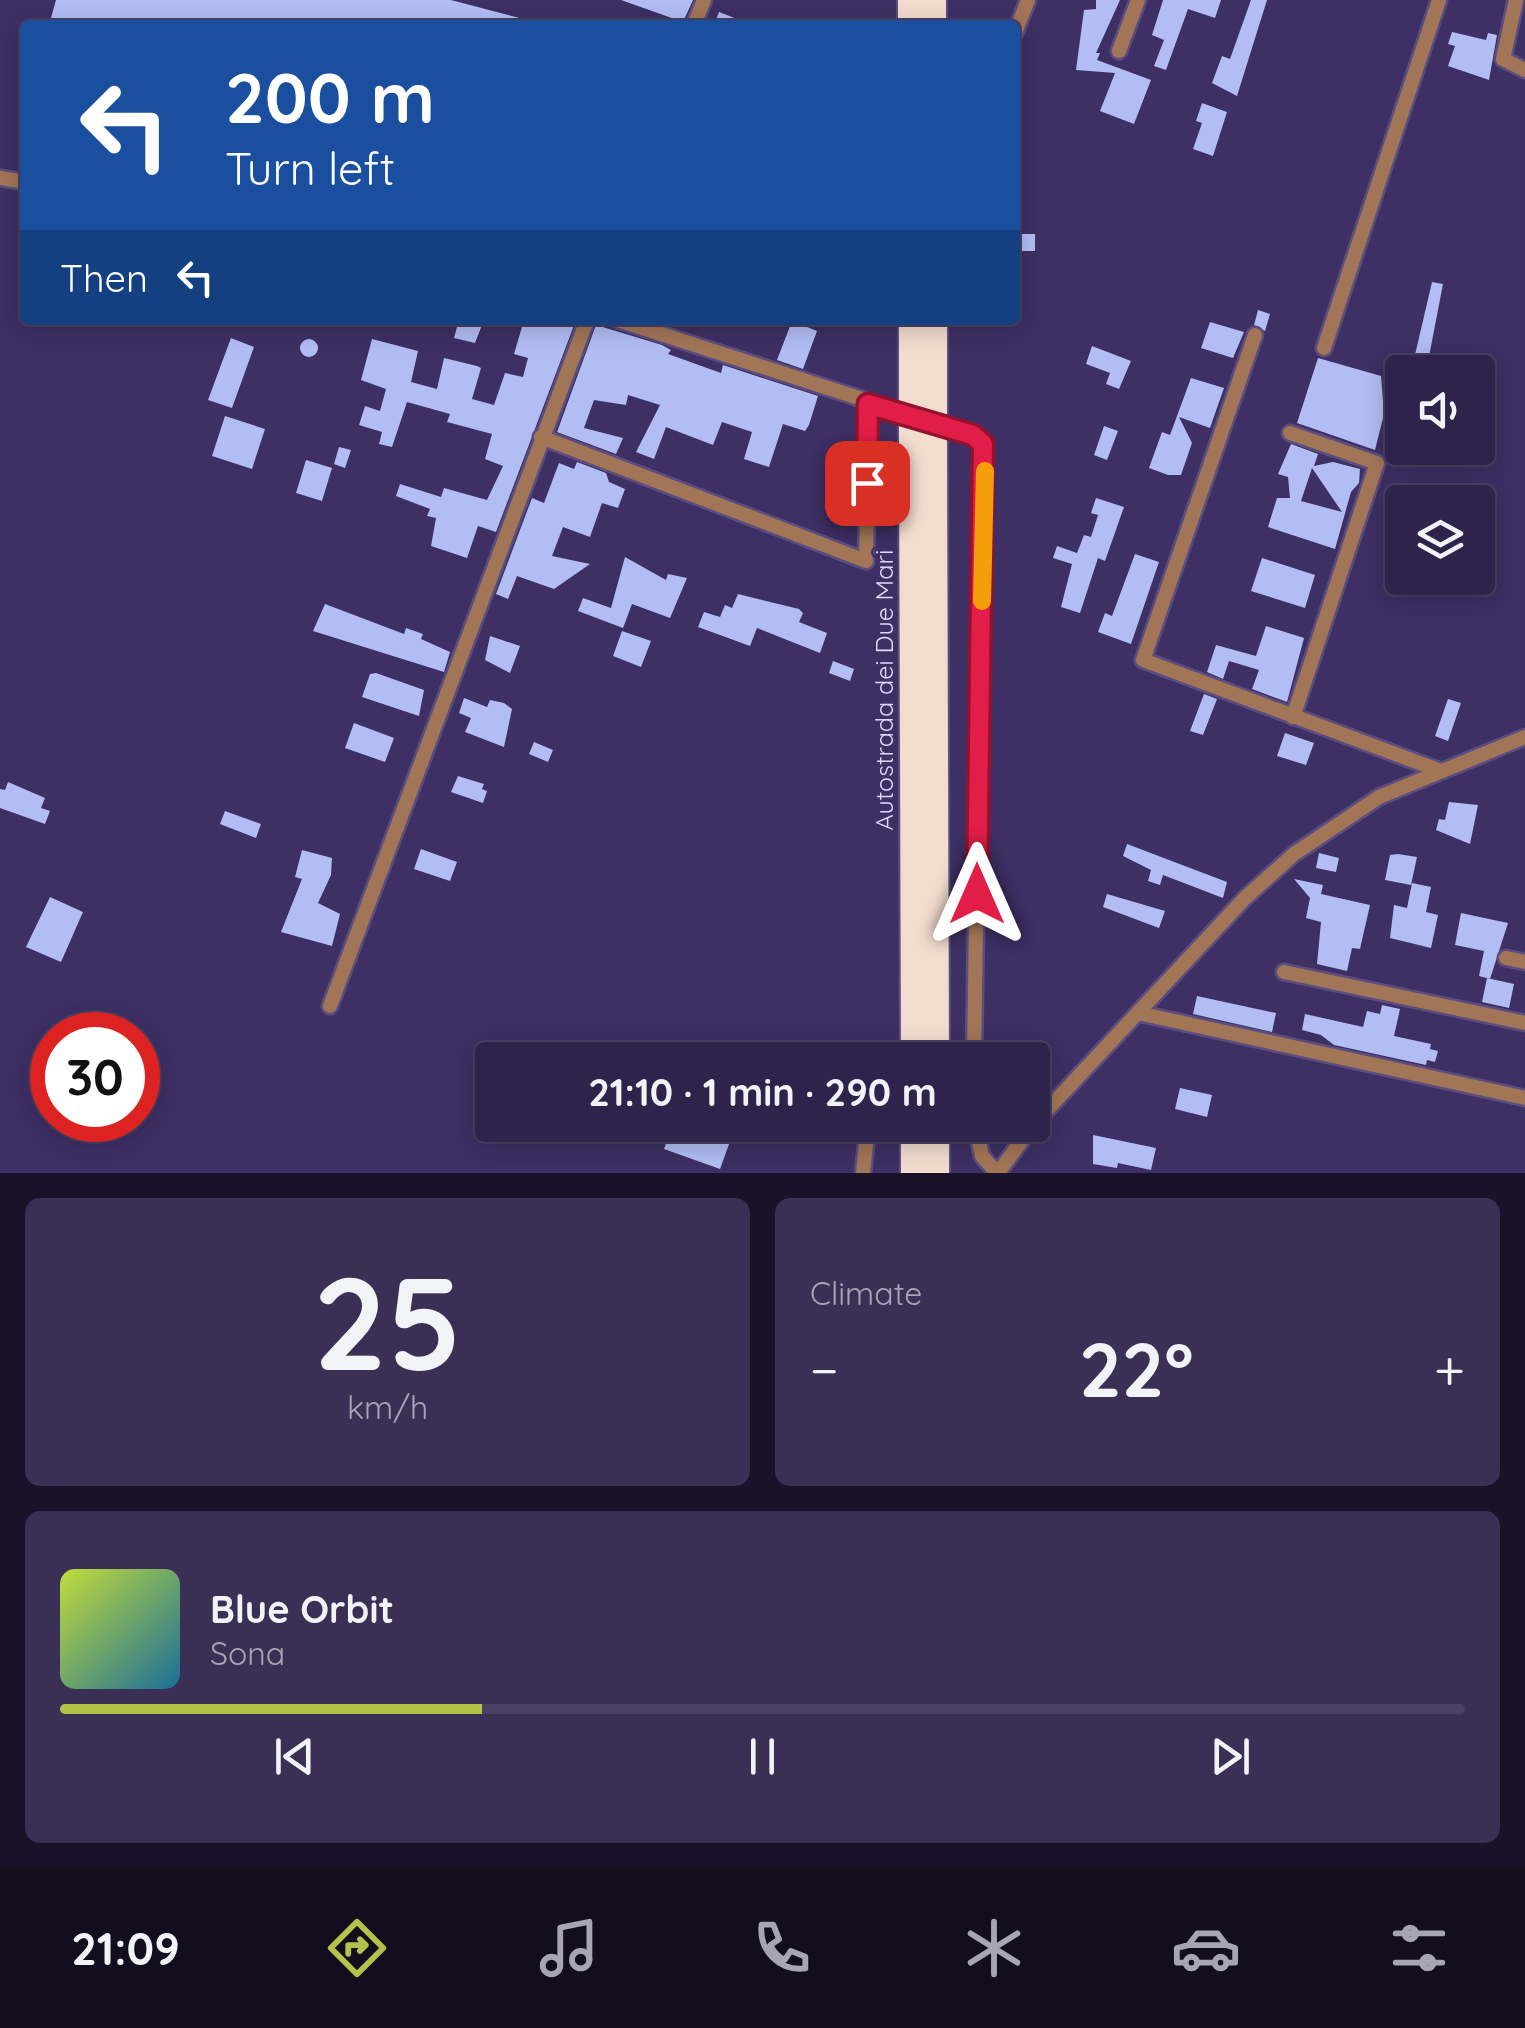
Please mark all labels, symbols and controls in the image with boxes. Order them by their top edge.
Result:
text: 200 m [225,53,435,141]
icon: left [60,60,190,190]
text: Turn left [225,140,395,196]
icon: left [168,250,223,305]
text: Then [60,254,148,302]
map controls [1385,355,1495,595]
button: sound [1385,355,1495,465]
pin [825,441,910,526]
icon: arrive [840,456,895,511]
button: layers [1385,485,1495,595]
street label: Autostrada dei Due Mari [868,550,899,830]
position arrow [925,842,1029,946]
speed limit sign: 30 [30,1012,160,1142]
text: 21:10 · 1 min · 290 m [588,1068,937,1116]
text: 25 [313,1240,462,1403]
text: Climate [810,1273,922,1313]
text: 22° [1079,1322,1194,1416]
text: − [810,1335,839,1404]
text: + [1434,1335,1465,1404]
text: km/h [347,1387,428,1427]
text: Blue Orbit [210,1585,394,1633]
text: Sona [210,1633,285,1673]
icon: previous [267,1729,322,1784]
icon: pause [735,1729,790,1784]
icon: next [1203,1729,1258,1784]
icon: directions [322,1913,392,1983]
icon: music [534,1913,604,1983]
icon: phone [747,1913,817,1983]
icon: climate [959,1913,1029,1983]
icon: car [1171,1913,1241,1983]
icon: filters [1384,1913,1454,1983]
text: 21:09 [71,1920,180,1976]

